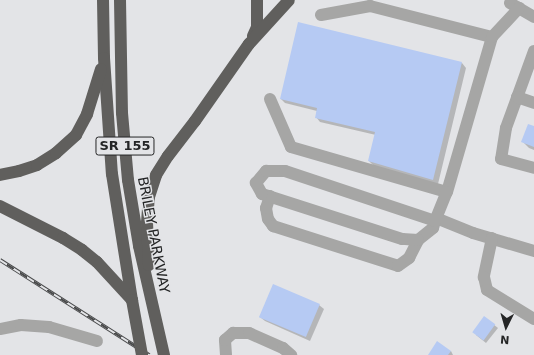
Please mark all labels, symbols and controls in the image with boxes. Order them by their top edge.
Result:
road number: SR 155 [95,135,155,157]
street label: BRILEY PARKWAY [134,175,174,295]
north arrow [486,307,526,347]
text: N [500,333,510,346]

